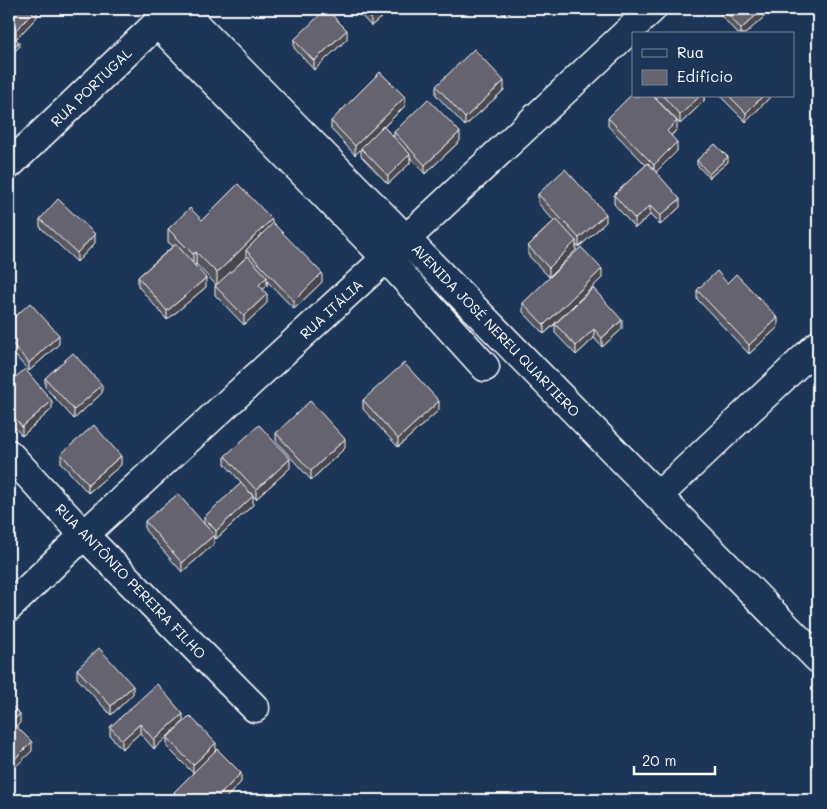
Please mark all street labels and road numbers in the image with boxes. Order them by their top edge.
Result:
street label: RUA PORTUGAL [46,43,136,131]
street label: AVENIDA JOSÉ NEREU QUARTIERO [408,239,584,421]
street label: RUA ITÁLIA [296,275,366,343]
street label: RUA ANTÔNIO PEREIRA FILHO [52,499,210,663]

